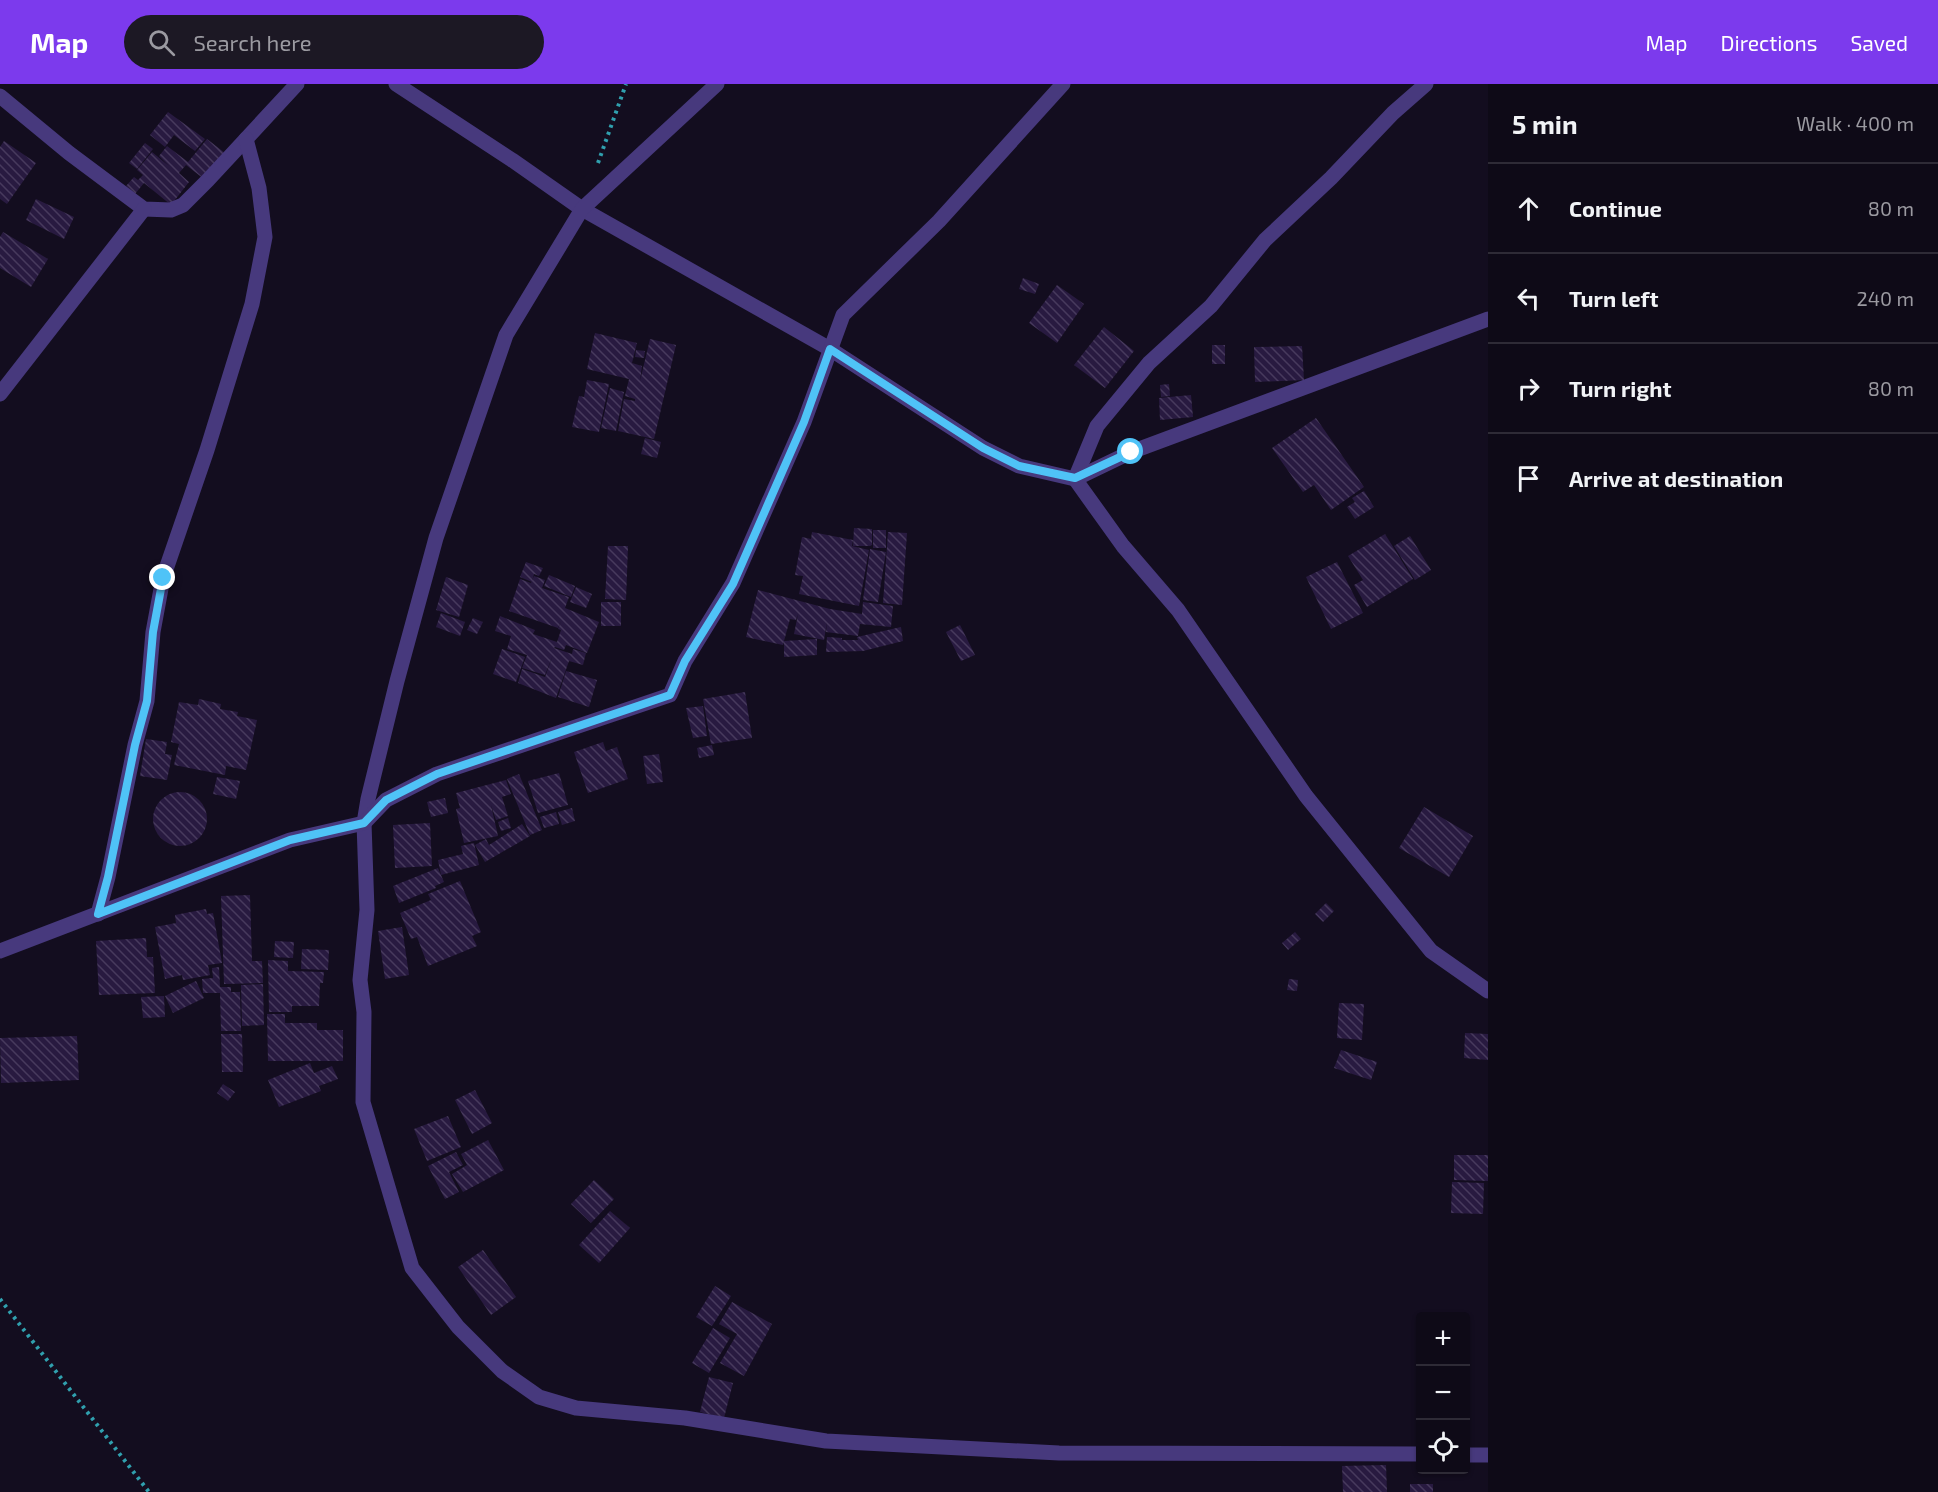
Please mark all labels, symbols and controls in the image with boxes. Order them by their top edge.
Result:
search box [124,15,544,69]
text: Map [30,25,88,59]
icon: search [145,26,178,59]
text: Search here [193,29,312,55]
text: Map [1645,30,1688,55]
text: Directions [1721,30,1817,55]
text: Saved [1850,30,1908,55]
text: 5 min [1512,108,1578,139]
text: Walk · 400 m [1796,111,1914,135]
icon: ahead [1512,192,1545,225]
text: Continue [1569,195,1662,221]
text: 80 m [1868,196,1914,220]
icon: left [1512,282,1545,315]
text: Turn left [1569,285,1658,311]
text: 240 m [1856,286,1914,310]
icon: right [1512,372,1545,405]
text: Turn right [1569,375,1671,401]
text: 80 m [1868,376,1914,400]
route start [1117,438,1143,464]
icon: arrive [1512,462,1545,495]
text: Arrive at destination [1569,465,1783,491]
route end [149,564,175,590]
map controls [1416,1312,1470,1474]
button: + [1416,1312,1470,1366]
button: − [1416,1366,1470,1420]
button: locate [1416,1420,1470,1474]

